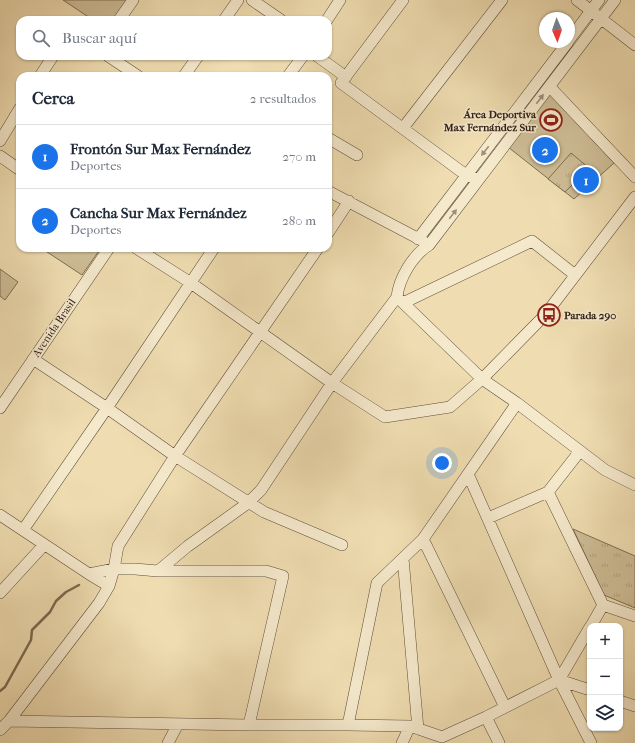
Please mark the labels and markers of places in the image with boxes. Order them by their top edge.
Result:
sports icon: Área Deportiva Max Fernández Sur [538,107,564,133]
place label: Área Deportiva Max Fernández Sur [443,108,537,134]
pin: 2 [532,135,558,165]
pin: 1 [573,165,599,195]
bus stop icon: Parada 290 [536,302,562,328]
place label: Parada 290 [564,309,616,322]

